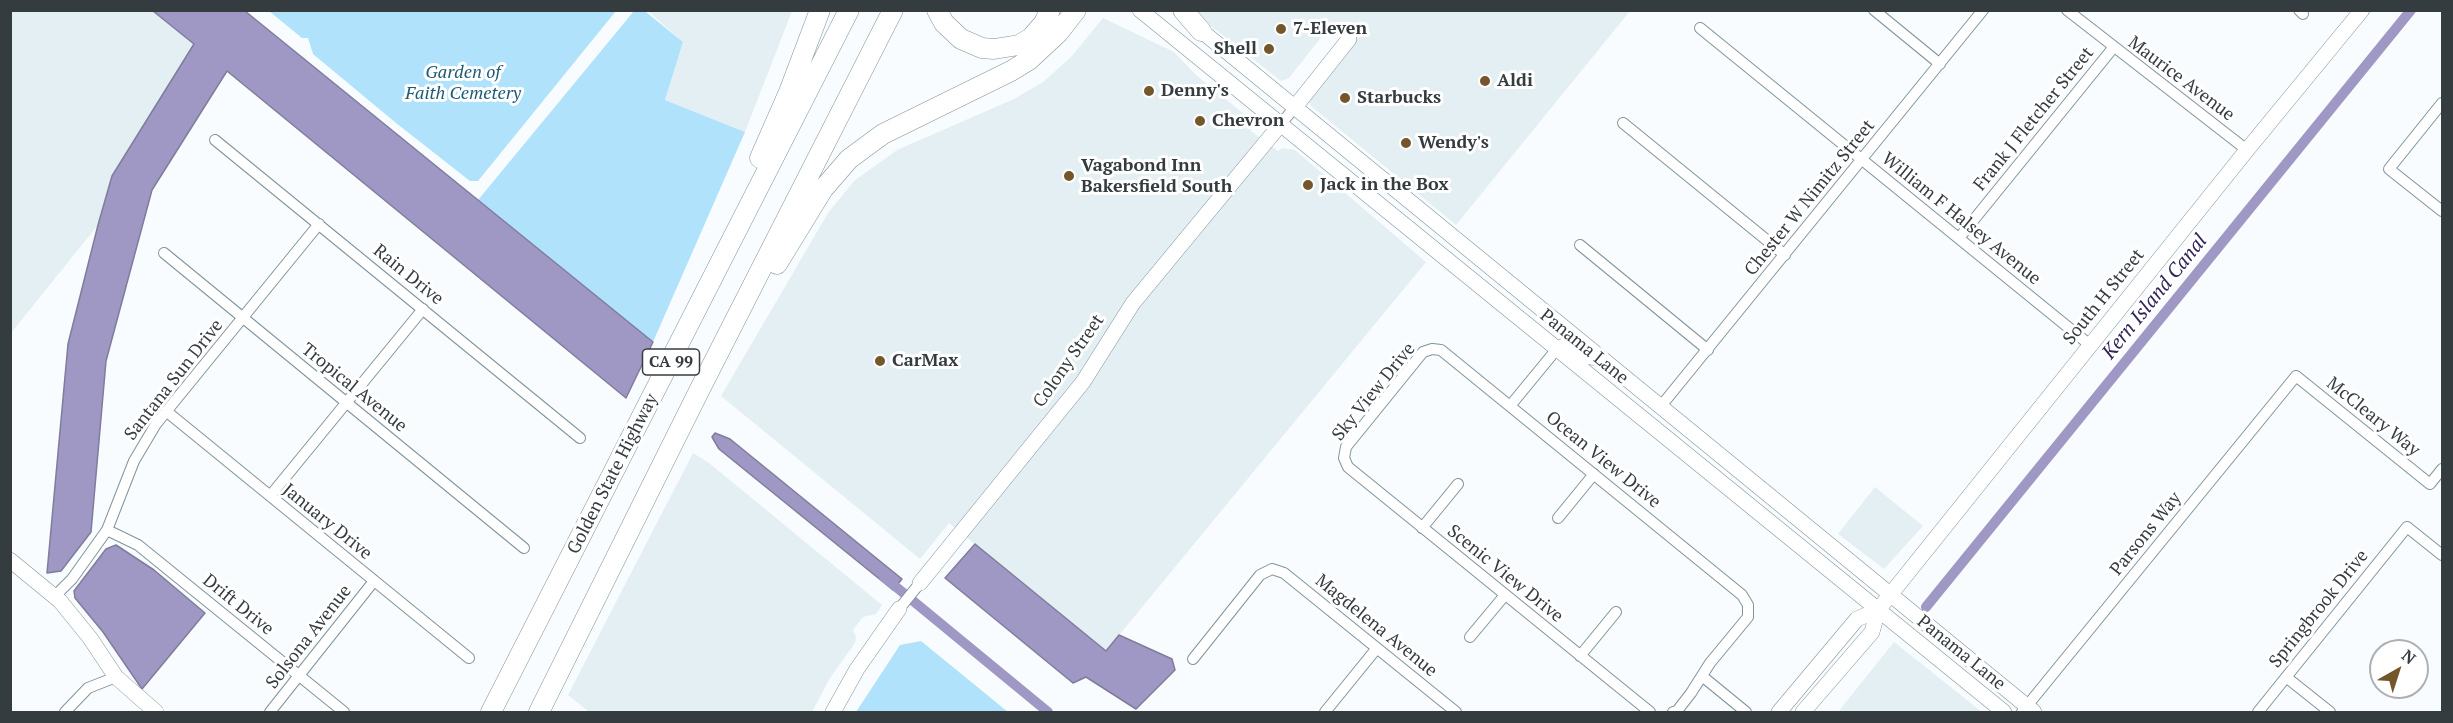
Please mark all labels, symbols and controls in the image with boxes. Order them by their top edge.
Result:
place label: 7-Eleven [1293,18,1367,40]
marker: 7-Eleven [1274,22,1288,36]
street label: Maurice Avenue [2123,32,2239,126]
place label: Shell [1214,38,1257,60]
marker: Shell [1262,42,1276,56]
street label: Frank J Fletcher Street [1969,43,2099,195]
park label: Garden of Faith Cemetery [405,62,521,104]
place label: Aldi [1497,70,1533,92]
marker: Aldi [1478,74,1492,88]
place label: Denny's [1161,80,1229,102]
marker: Denny's [1142,84,1156,98]
place label: Starbucks [1357,87,1441,109]
marker: Starbucks [1338,91,1352,105]
place label: Chevron [1212,110,1284,132]
marker: Chevron [1193,114,1207,128]
street label: Chester W Nimitz Street [1740,116,1880,280]
place label: Wendy's [1418,132,1489,154]
marker: Wendy's [1399,136,1413,150]
street label: William F Halsey Avenue [1877,148,2045,290]
place label: Vagabond Inn Bakersfield South [1081,155,1232,198]
marker: Vagabond Inn Bakersfield South [1062,169,1076,183]
place label: Jack in the Box [1320,174,1449,196]
marker: Jack in the Box [1301,178,1315,192]
water label: Kern Island Canal [2097,230,2213,364]
street label: Rain Drive [369,240,447,310]
street label: South H Street [2059,245,2149,349]
street label: Panama Lane [1536,305,1632,389]
street label: Colony Street [1029,310,1109,412]
street label: Santana Sun Drive [120,315,228,445]
street label: Tropical Avenue [297,339,411,437]
street label: Sky View Drive [1328,339,1420,445]
road number: CA 99 [642,349,700,375]
place label: CarMax [892,350,958,372]
marker: CarMax [873,354,887,368]
street label: McCleary Way [2322,373,2424,461]
street label: Golden State Highway [563,390,663,558]
street label: Ocean View Drive [1541,407,1665,513]
street label: January Drive [278,479,376,565]
street label: Parsons Way [2106,488,2186,580]
street label: Scenic View Drive [1443,521,1567,627]
street label: Springbrook Drive [2265,546,2373,672]
street label: Drift Drive [198,570,278,640]
street label: Magdelena Avenue [1311,570,1441,682]
street label: Solsona Avenue [262,581,356,693]
street label: Panama Lane [1913,611,2009,695]
north arrow [2369,639,2429,699]
text: N [2397,644,2421,669]

